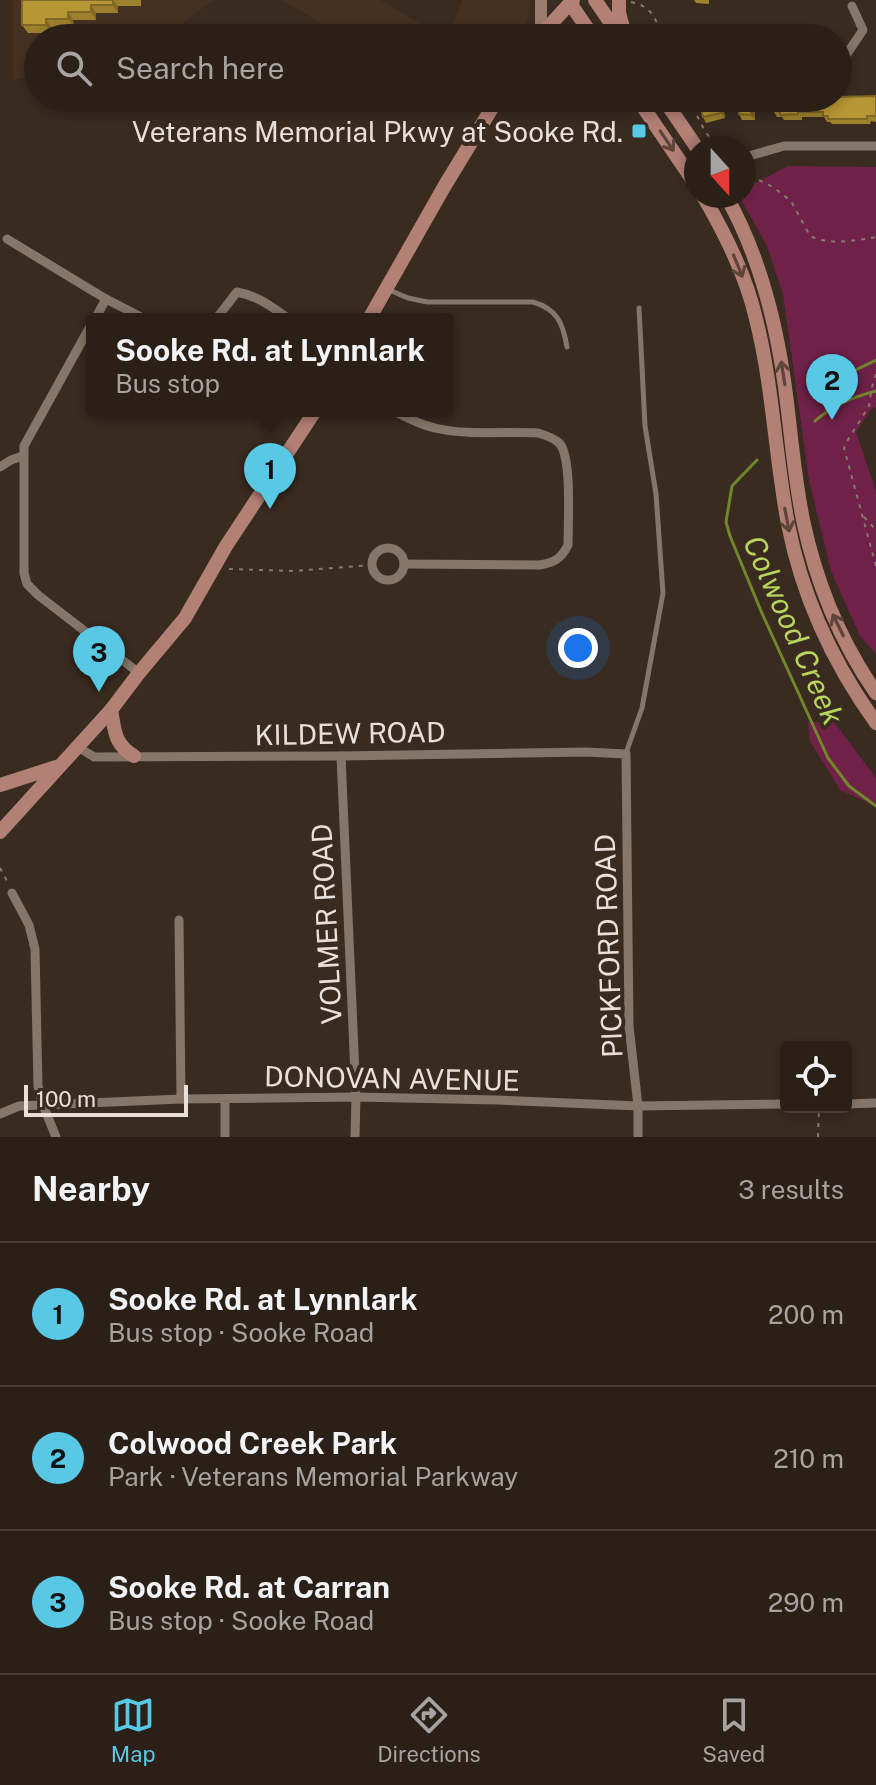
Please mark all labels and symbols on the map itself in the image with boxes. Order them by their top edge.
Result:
place label: Veterans Memorial Pkwy at Sooke Rd. [132,115,623,148]
marker: Veterans Memorial Pkwy at Sooke Rd. [630,122,648,140]
one-way arrow [659,129,676,151]
north arrow [684,136,756,208]
one-way arrow [732,253,747,277]
pin: 2 [806,354,858,420]
one-way arrow [775,360,790,386]
pin: 1 [244,443,296,509]
one-way arrow [781,507,796,532]
water label: Colwood Creek [736,530,852,731]
one-way arrow [830,614,845,638]
pin: 3 [73,626,125,692]
your location [558,628,598,668]
street label: KILDEW ROAD [254,715,446,751]
street label: VOLMER ROAD [304,823,348,1025]
street label: PICKFORD ROAD [588,833,628,1059]
street label: DONOVAN AVENUE [264,1059,520,1097]
scale bar [24,1081,188,1117]

